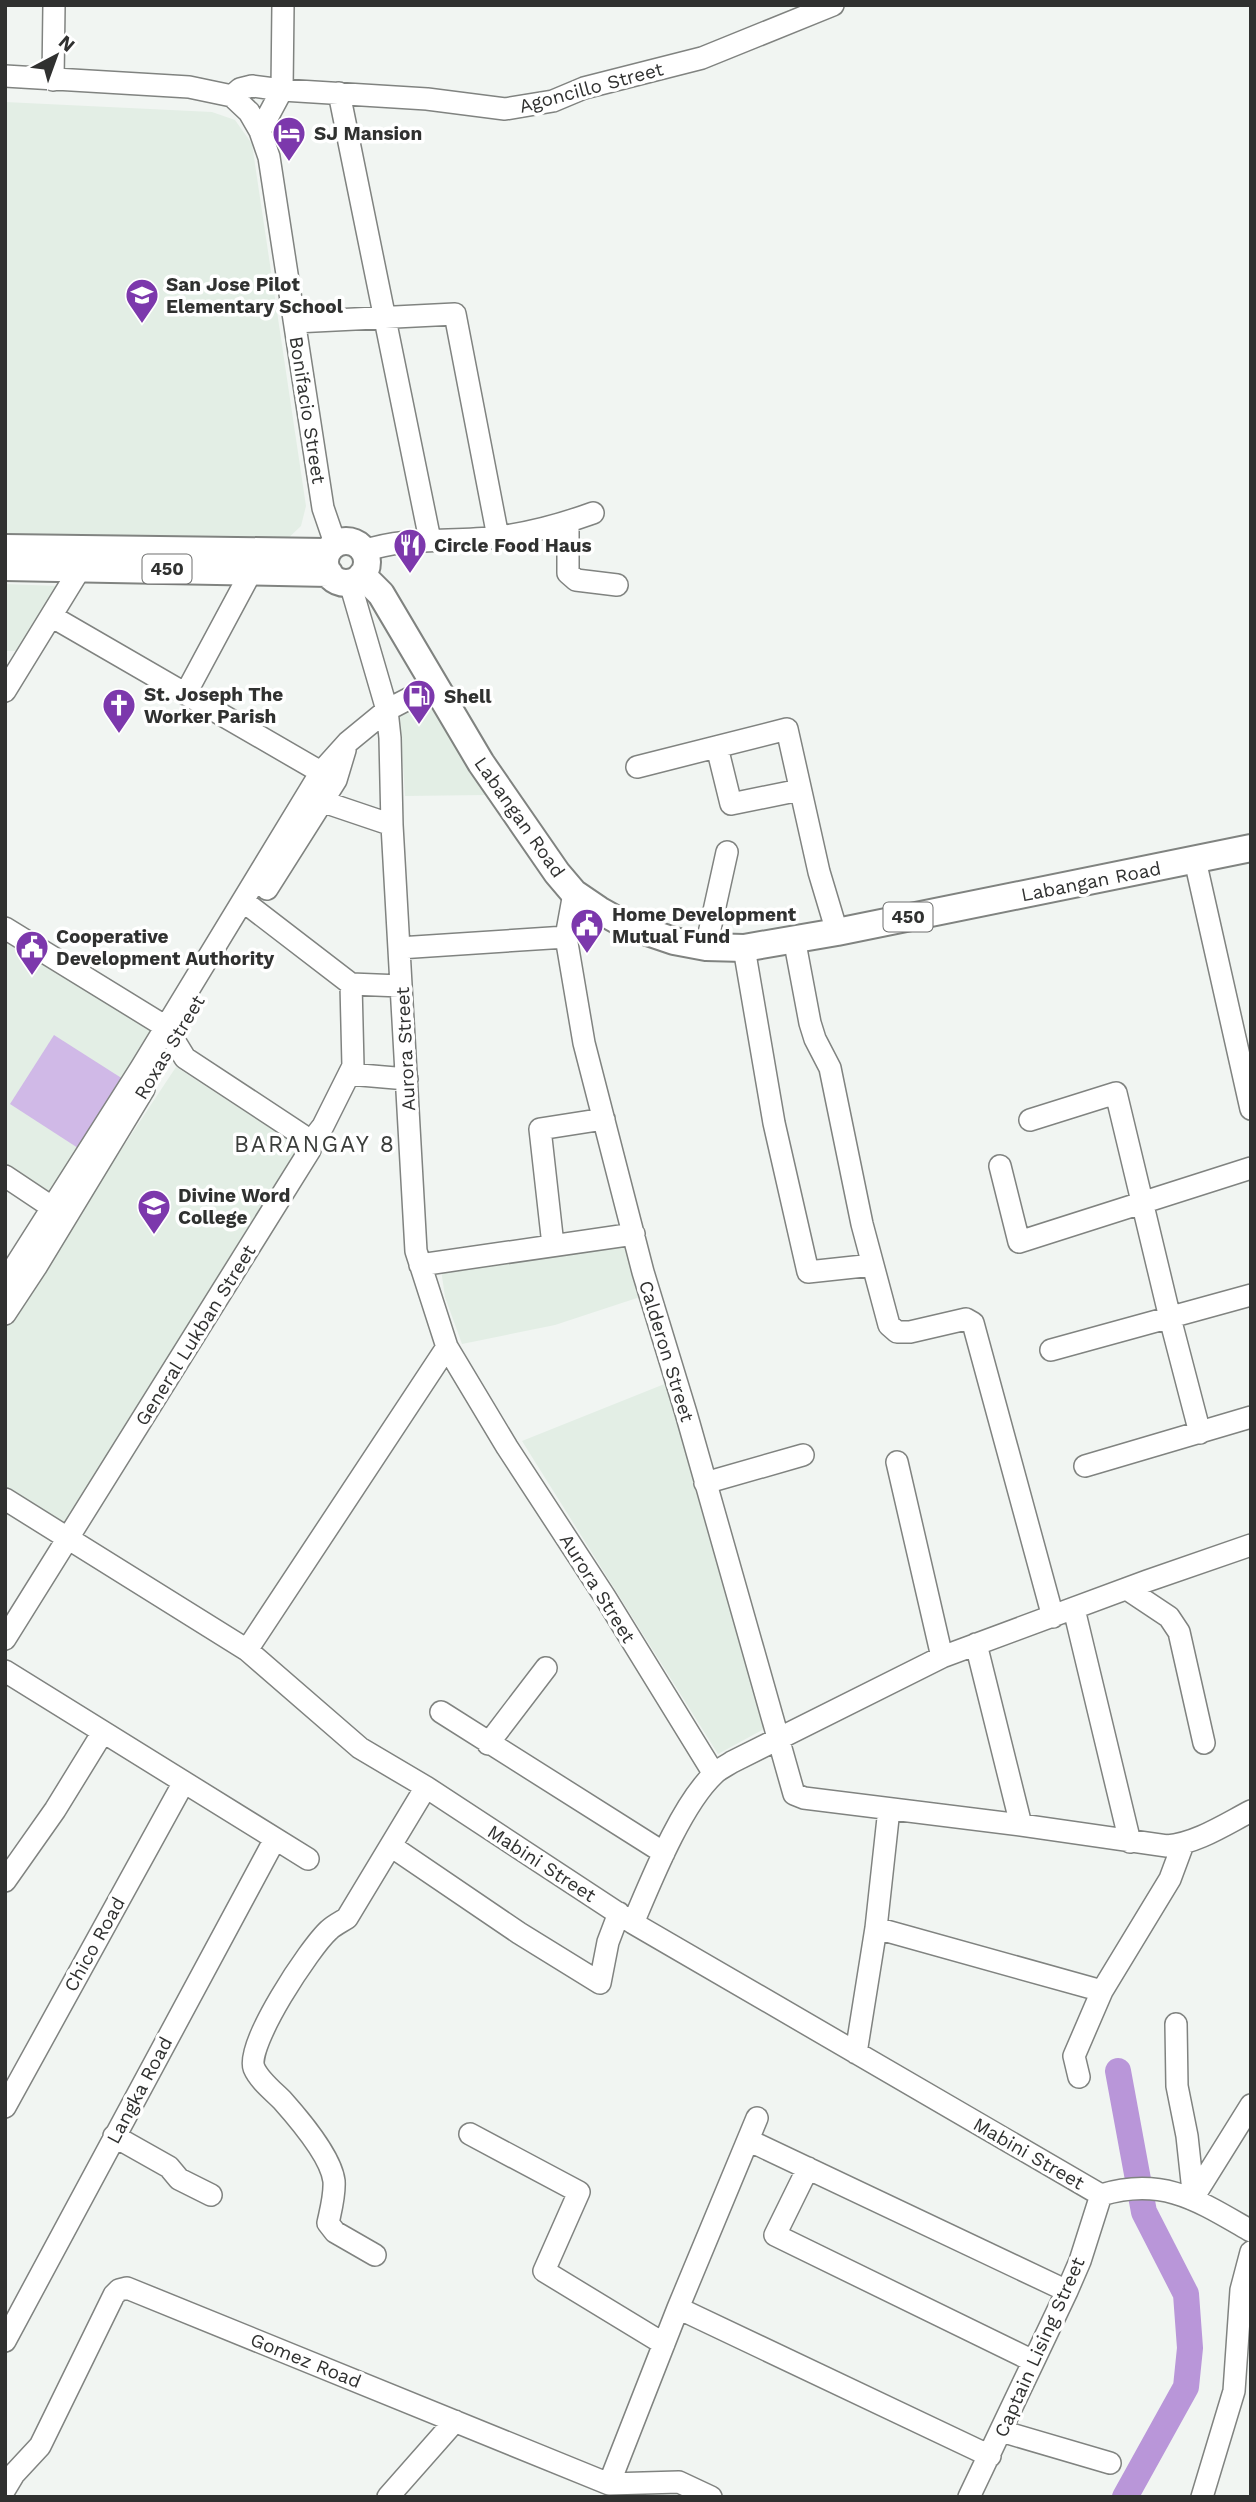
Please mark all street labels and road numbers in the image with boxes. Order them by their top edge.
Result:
street label: Agoncillo Street [517,57,666,118]
street label: Bonifacio Street [284,335,331,486]
road number: 450 [142,554,192,584]
street label: Labangan Road [469,753,570,882]
street label: Labangan Road [1019,857,1163,906]
road number: 450 [884,902,932,932]
street label: Aurora Street [391,986,420,1112]
street label: Roxas Street [129,991,210,1104]
street label: General Lukban Street [130,1240,261,1430]
street label: Calderon Street [634,1278,699,1425]
street label: Aurora Street [555,1529,640,1647]
street label: Mabini Street [483,1820,600,1907]
street label: Chico Road [59,1893,130,1996]
street label: Langka Road [102,2033,177,2148]
street label: Mabini Street [969,2112,1088,2194]
street label: Captain Lising Street [989,2254,1090,2441]
street label: Gomez Road [247,2328,364,2393]

